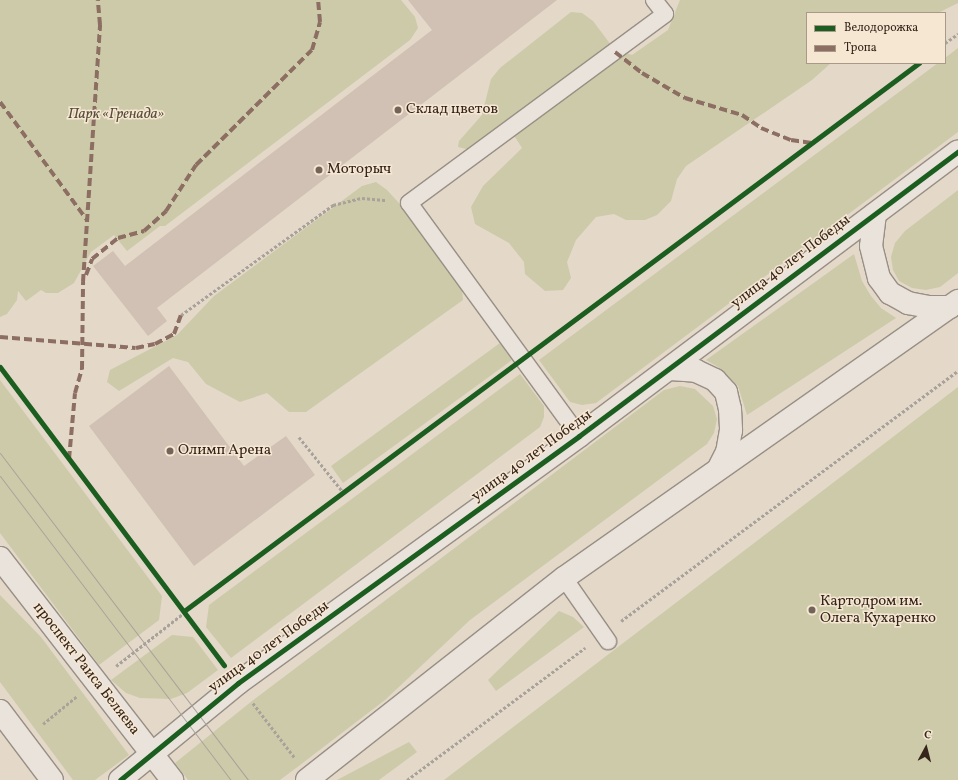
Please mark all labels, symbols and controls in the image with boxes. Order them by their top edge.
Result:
legend [806,12,946,64]
text: Велодорожка [844,20,918,36]
text: Тропа [844,40,877,56]
place label: Склад цветов [406,101,498,119]
marker: Склад цветов [393,105,403,115]
park label: Парк «Гренада» [68,106,164,124]
place label: Моторыч [327,161,391,179]
marker: Моторыч [314,165,324,175]
street label: улица 40 лет Победы [728,211,854,313]
street label: улица 40 лет Победы [468,406,596,506]
place label: Олимп Арена [178,442,271,460]
marker: Олимп Арена [165,446,175,456]
place label: Картодром им. Олега Кухаренко [820,592,936,627]
street label: улица 40 лет Победы [205,597,333,697]
street label: проспект Раиса Беляева [29,599,143,739]
marker: Картодром им. Олега Кухаренко [807,605,817,615]
north arrow [906,728,946,768]
text: С [923,728,932,743]

